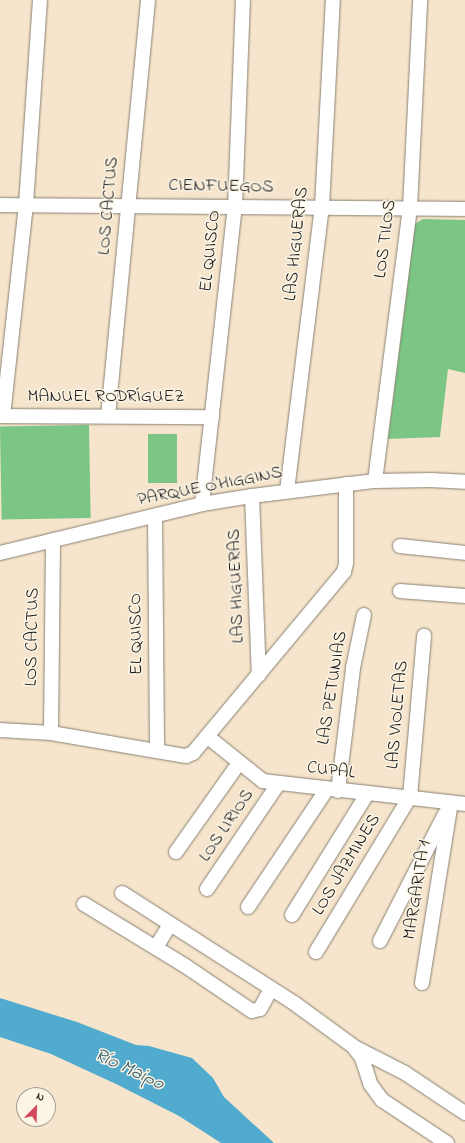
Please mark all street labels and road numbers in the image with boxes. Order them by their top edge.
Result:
street label: LOS CACTUS [94,156,124,256]
street label: CIENFUEGOS [168,175,274,199]
street label: LAS HIGUERAS [280,186,314,302]
street label: LOS TILOS [370,198,402,280]
street label: EL QUISCO [196,209,226,293]
street label: MANUEL RODRÍGUEZ [27,386,185,408]
street label: PARQUE O'HIGGINS [136,462,284,512]
street label: LAS HIGUERAS [224,528,250,644]
street label: LOS CACTUS [21,587,45,687]
street label: EL QUISCO [125,593,149,675]
street label: LAS PETUNIAS [313,630,353,746]
street label: LAS VIOLETAS [382,660,414,770]
street label: CUPAL [306,757,356,785]
street label: LOS LIRIOS [195,786,259,866]
street label: LOS JAZMINES [308,810,386,920]
street label: MARGARITA 1 [399,839,437,941]

